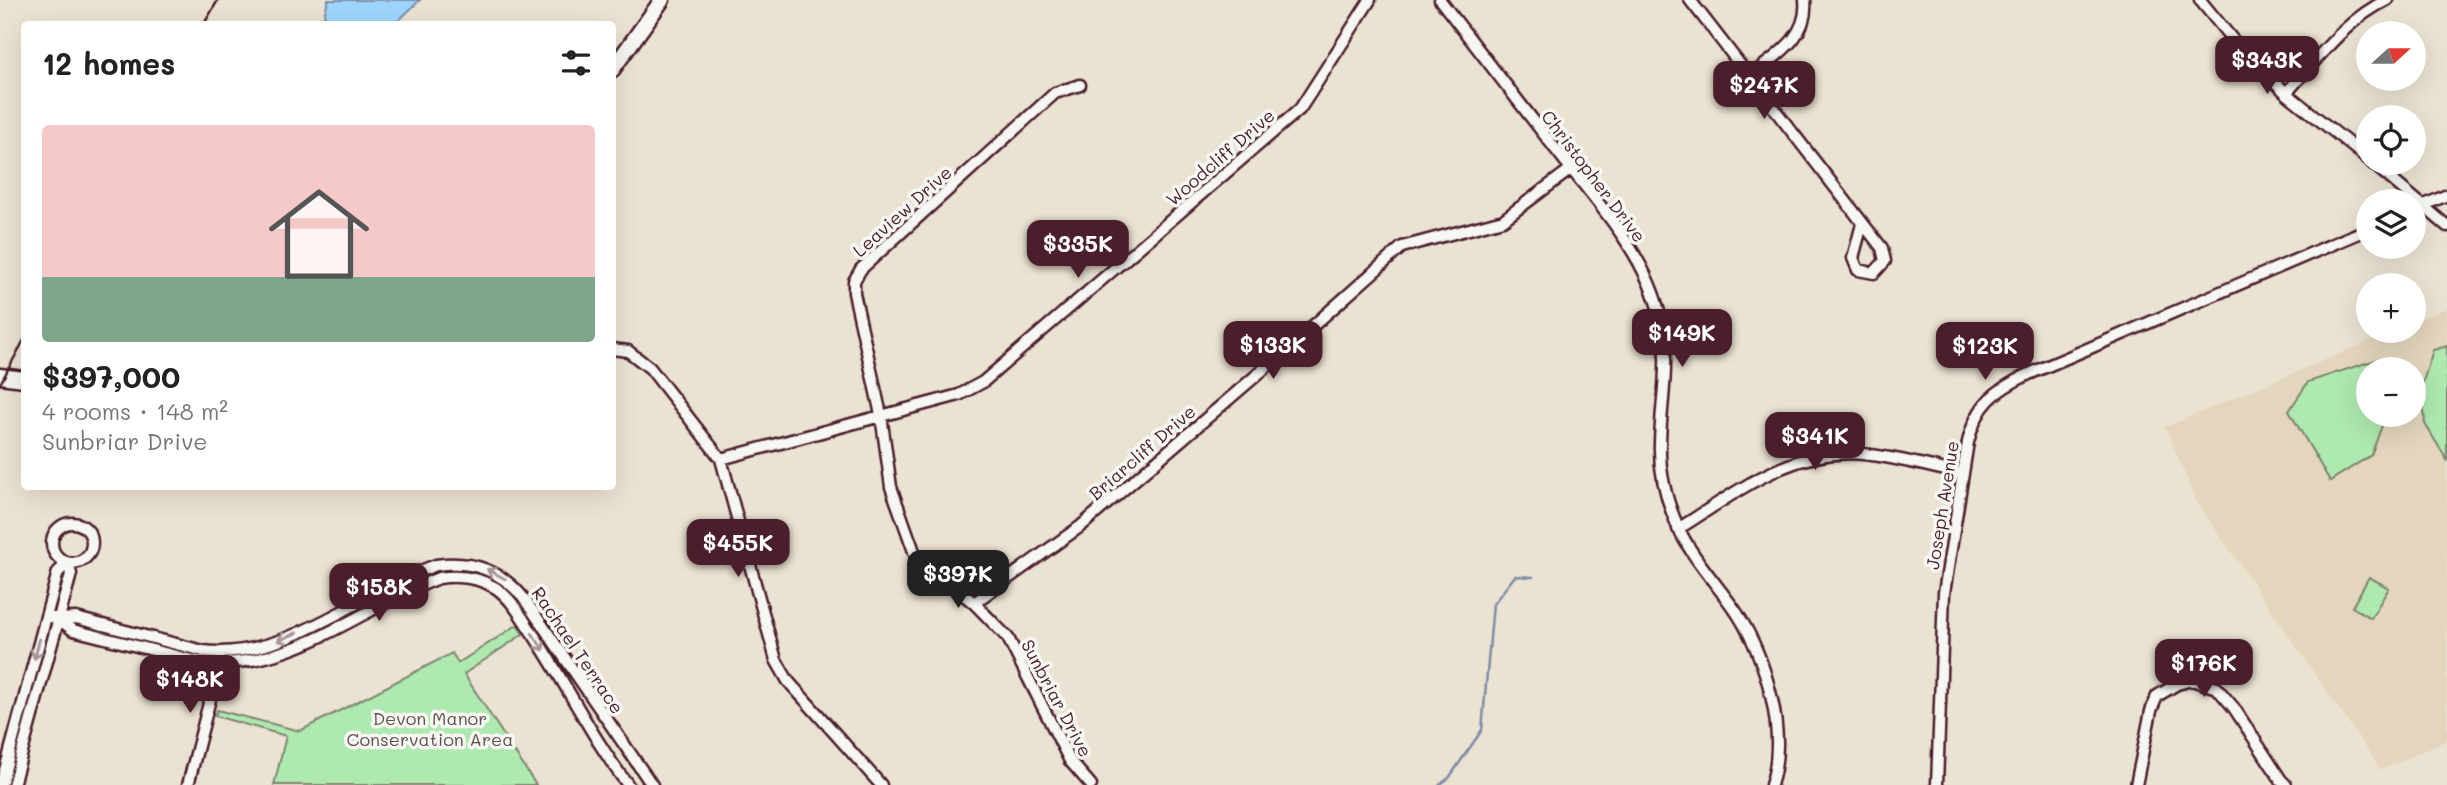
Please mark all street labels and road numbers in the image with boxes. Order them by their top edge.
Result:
street label: Woodcliff Drive [1161,103,1279,211]
street label: Christopher Drive [1536,105,1652,247]
street label: Leaview Drive [847,160,957,262]
street label: Briarcliff Drive [1084,399,1200,505]
street label: Joseph Avenue [1920,439,1964,571]
street label: Rachael Terrace [527,582,629,718]
street label: Sunbriar Drive [1016,635,1098,761]

